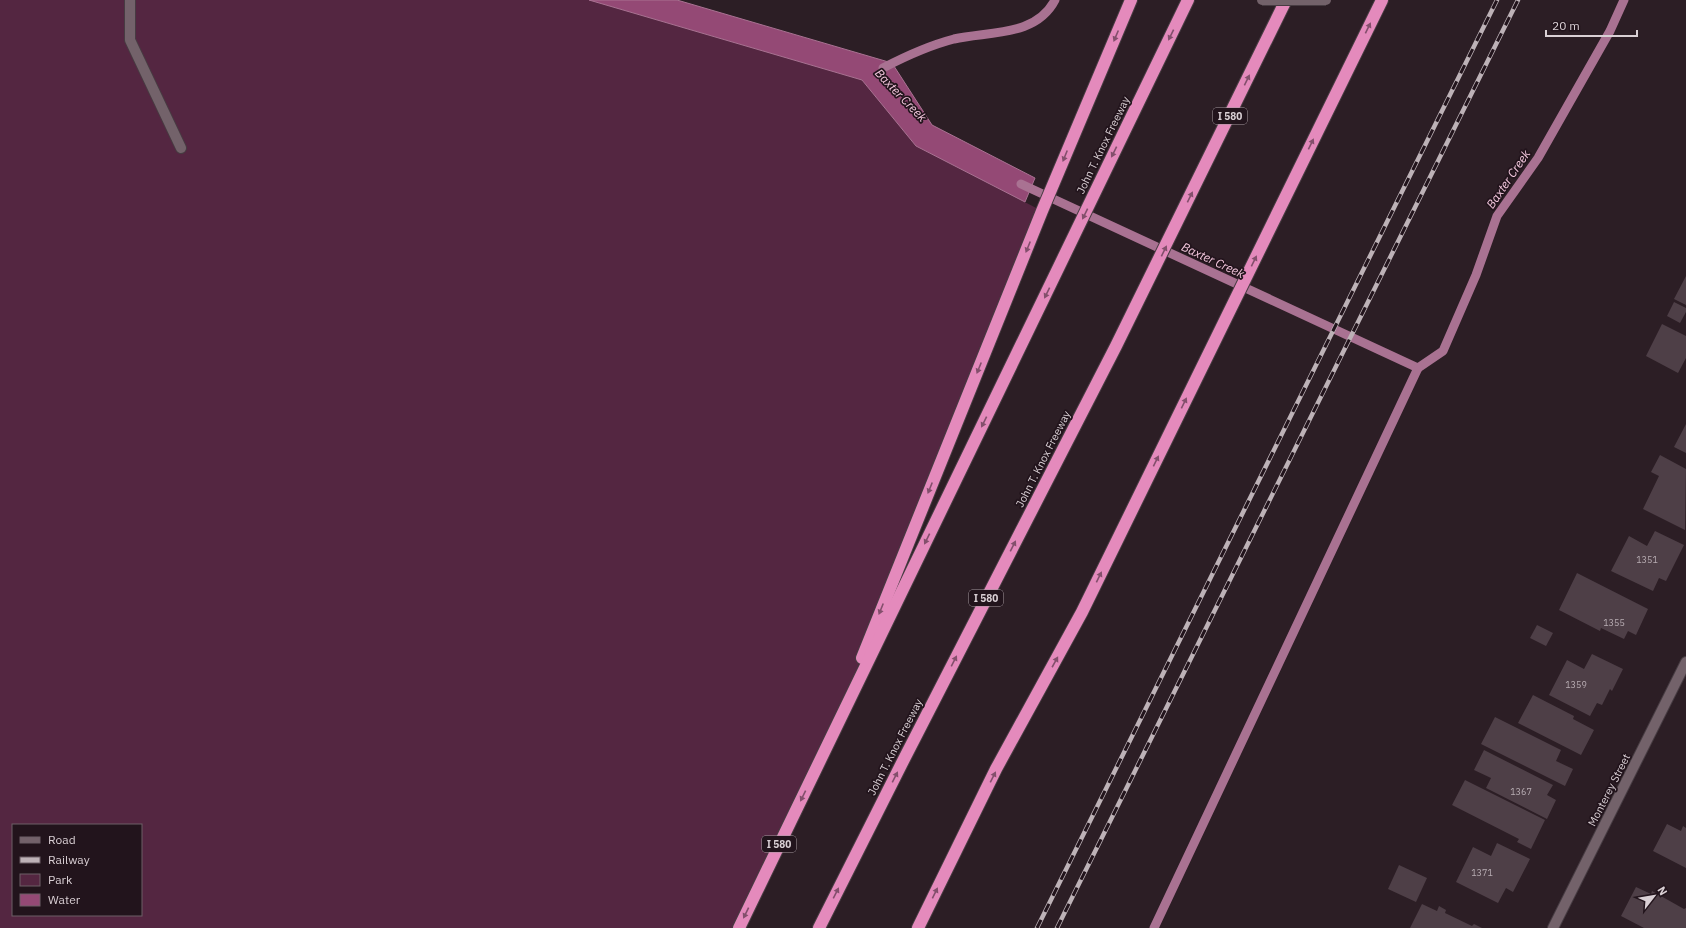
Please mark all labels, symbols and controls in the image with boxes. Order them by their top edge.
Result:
scale bar [1546,12,1637,38]
text: 20 m [1552,18,1580,33]
one-way arrow [1365,22,1371,33]
one-way arrow [1168,29,1174,41]
one-way arrow [1113,30,1120,42]
water label: Baxter Creek [872,66,930,125]
one-way arrow [1244,75,1250,86]
street label: John T. Knox Freeway [1073,93,1133,196]
road number: I 580 [1213,108,1247,124]
one-way arrow [1308,139,1314,150]
water label: Baxter Creek [1483,146,1534,211]
one-way arrow [1111,147,1117,158]
one-way arrow [1062,150,1068,162]
one-way arrow [1187,192,1193,203]
one-way arrow [1082,208,1088,220]
water label: Baxter Creek [1179,239,1247,281]
one-way arrow [1024,242,1030,254]
one-way arrow [1161,245,1167,256]
one-way arrow [1251,255,1257,267]
one-way arrow [1044,287,1050,298]
one-way arrow [976,362,982,373]
one-way arrow [1181,397,1187,408]
street label: John T. Knox Freeway [1013,408,1074,510]
one-way arrow [981,417,987,428]
one-way arrow [1153,455,1159,466]
one-way arrow [927,483,933,495]
one-way arrow [924,534,930,545]
one-way arrow [1010,540,1017,552]
house number: 1351 [1636,554,1658,565]
one-way arrow [1096,572,1102,583]
road number: I 580 [969,590,1003,606]
one-way arrow [878,603,884,615]
house number: 1355 [1603,617,1625,628]
one-way arrow [951,656,957,667]
one-way arrow [1051,656,1058,668]
house number: 1359 [1565,679,1587,690]
street label: John T. Knox Freeway [865,696,926,798]
street label: Monterey Street [1585,751,1633,829]
one-way arrow [891,771,898,783]
one-way arrow [989,771,996,782]
house number: 1367 [1510,786,1532,797]
one-way arrow [800,790,806,802]
legend [12,824,142,916]
text: Road [48,832,76,847]
road number: I 580 [762,836,796,852]
text: Railway [48,852,90,867]
house number: 1371 [1471,867,1493,878]
text: Park [48,872,73,887]
north arrow [1634,876,1674,916]
text: N [1655,884,1671,898]
one-way arrow [833,887,839,899]
one-way arrow [932,887,938,899]
text: Water [48,892,81,907]
one-way arrow [743,907,749,919]

